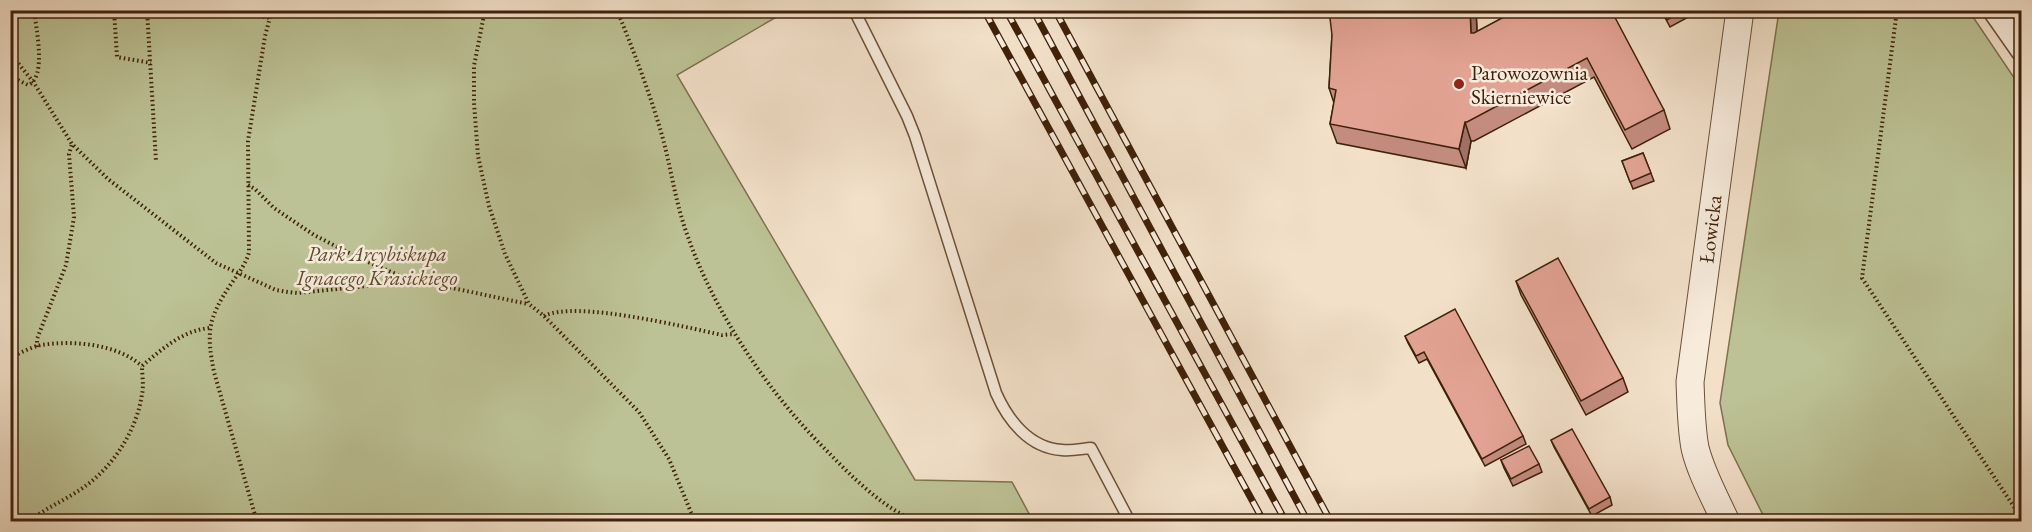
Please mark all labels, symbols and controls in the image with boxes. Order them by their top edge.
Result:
place label: Parowozownia Skierniewice [1471,59,1589,110]
marker: Parowozownia Skierniewice [1452,77,1466,91]
street label: Łowicka [1692,193,1728,265]
park label: Park Arcybiskupa Ignacego Krasickiego [296,240,458,291]

